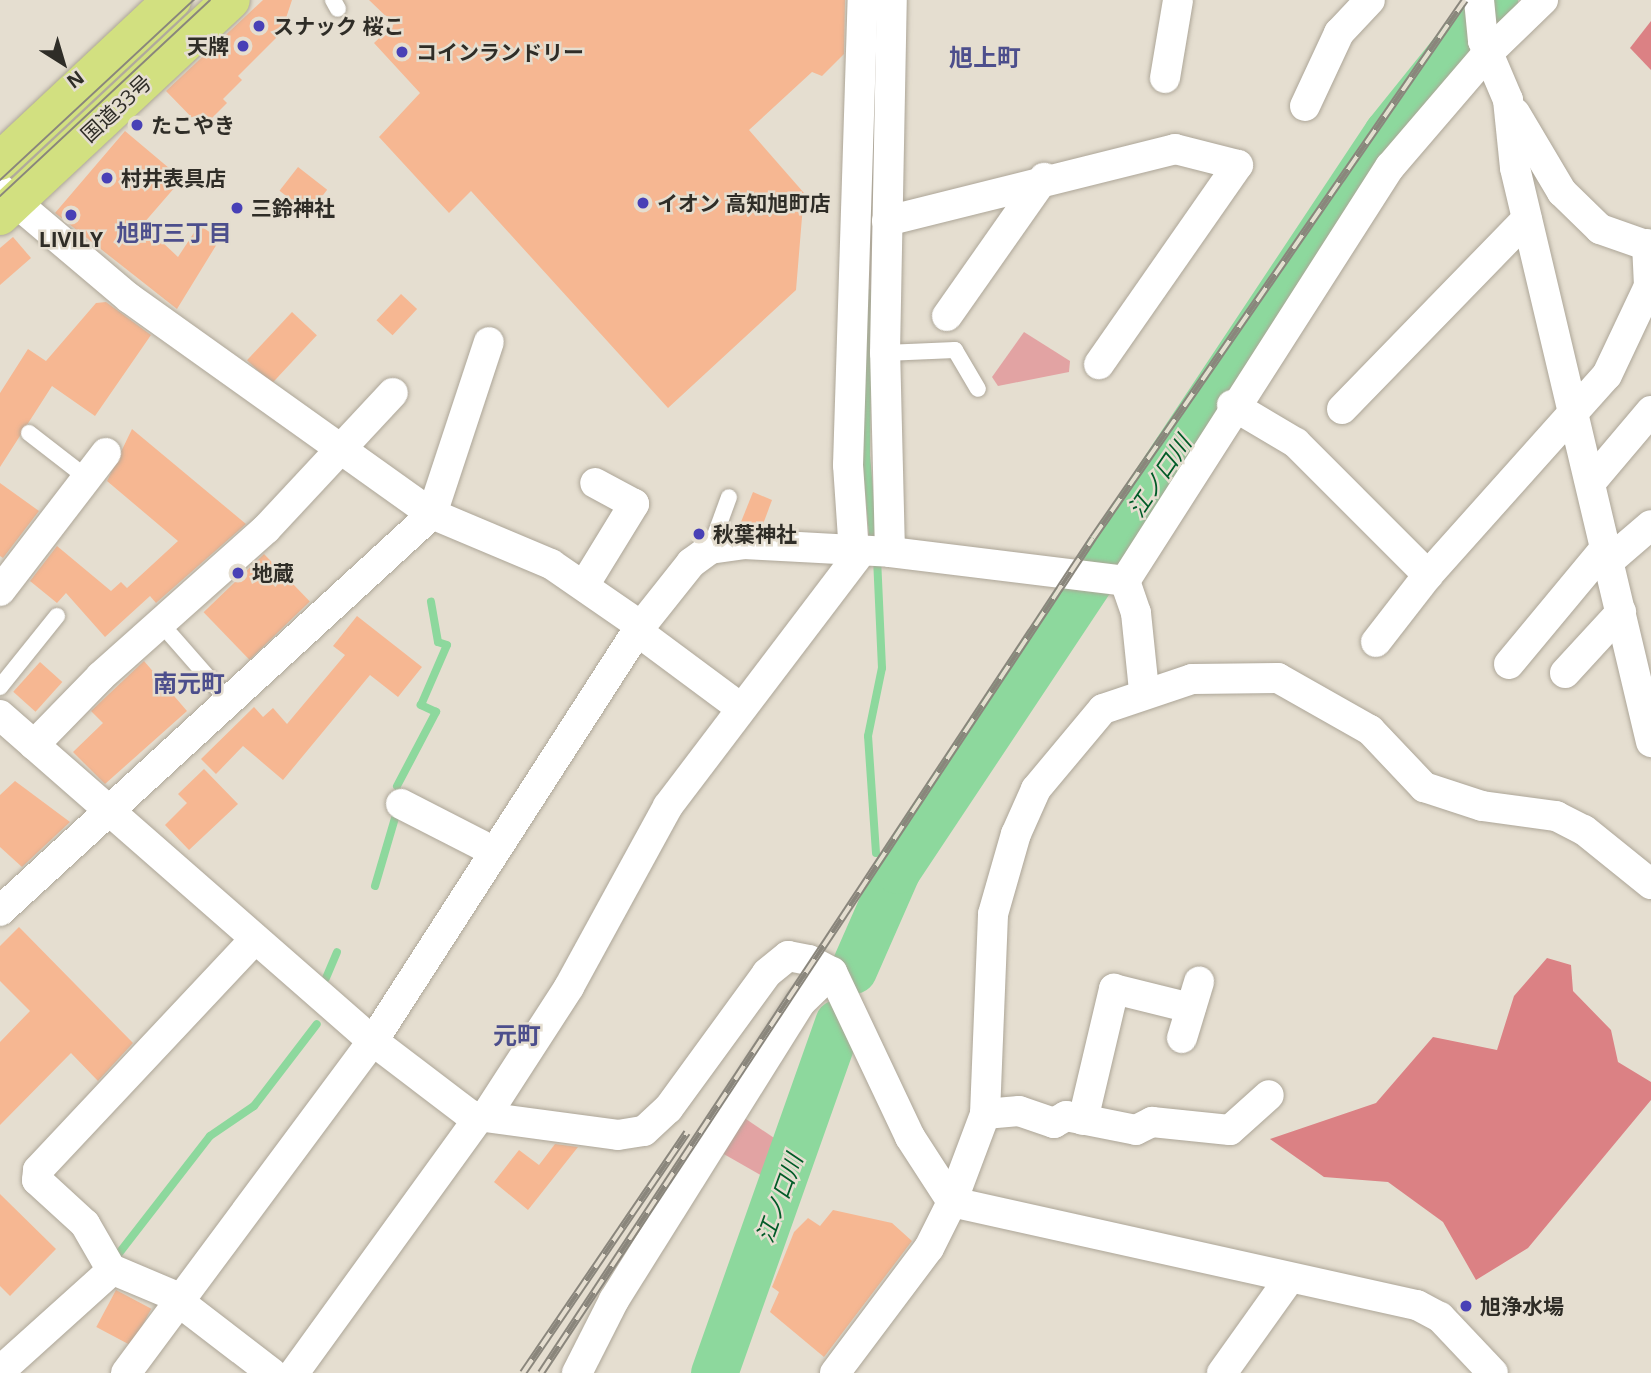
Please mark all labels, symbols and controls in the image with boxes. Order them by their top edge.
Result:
place label: スナック 桜こ [273,13,404,39]
marker: スナック 桜こ [251,18,267,34]
north arrow [28,28,98,98]
place label: 天牌 [187,33,229,59]
marker: 天牌 [235,38,251,54]
place label: コインランドリー [416,39,584,65]
district label: 旭上町 [949,43,1021,71]
marker: コインランドリー [394,44,410,60]
text: N [62,65,90,95]
street label: 国道33号 [76,69,156,147]
place label: たこやき [151,112,235,138]
marker: たこやき [129,117,145,133]
place label: 村井表具店 [121,165,226,191]
marker: 村井表具店 [99,170,115,186]
place label: イオン 高知旭町店 [657,190,830,216]
place label: 三鈴神社 [251,195,335,221]
marker: イオン 高知旭町店 [635,195,651,211]
marker: 三鈴神社 [229,200,245,216]
marker: LIVILY [63,207,79,223]
district label: 旭町三丁目 [117,218,231,246]
place label: LIVILY [39,226,103,252]
water label: 江ノ口川 [1122,430,1196,522]
place label: 秋葉神社 [713,521,797,547]
marker: 秋葉神社 [691,526,707,542]
place label: 地蔵 [252,560,294,586]
marker: 地蔵 [230,565,246,581]
district label: 南元町 [153,669,225,697]
district label: 元町 [493,1021,541,1049]
water label: 江ノ口川 [750,1150,808,1246]
place label: 旭浄水場 [1480,1293,1564,1319]
marker: 旭浄水場 [1458,1298,1474,1314]

